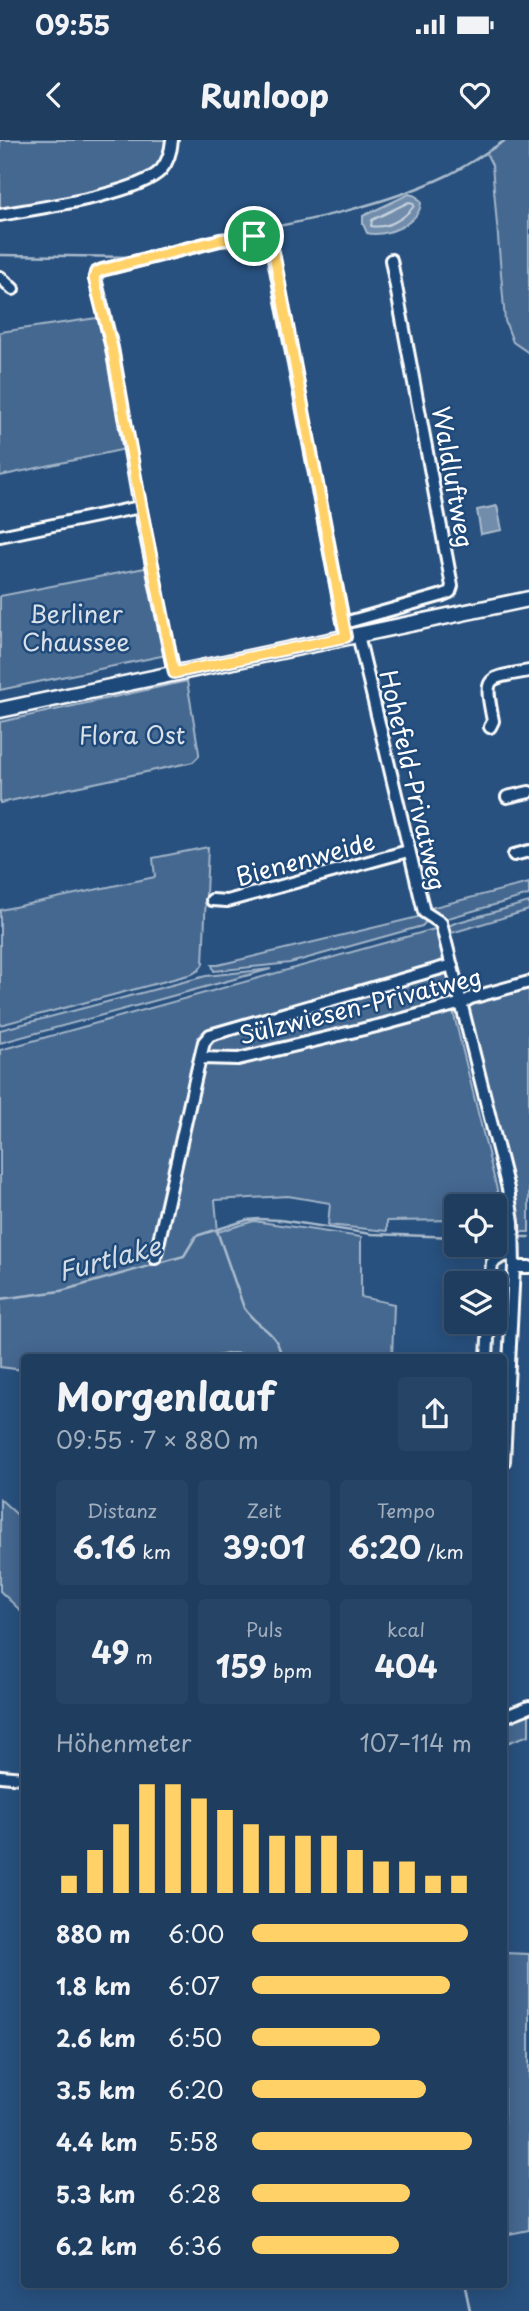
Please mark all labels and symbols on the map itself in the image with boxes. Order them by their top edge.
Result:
pin [224,206,284,266]
street label: Waldluftweg [424,403,484,551]
park label: Berliner Chaussee [22,595,130,659]
street label: Hohefeld-Privatweg [371,666,457,894]
park label: Flora Ost [79,716,185,752]
street label: Bienenweide [231,822,379,894]
street label: Sülzwiesen-Privatweg [235,957,485,1053]
water label: Furtlake [53,1225,166,1290]

